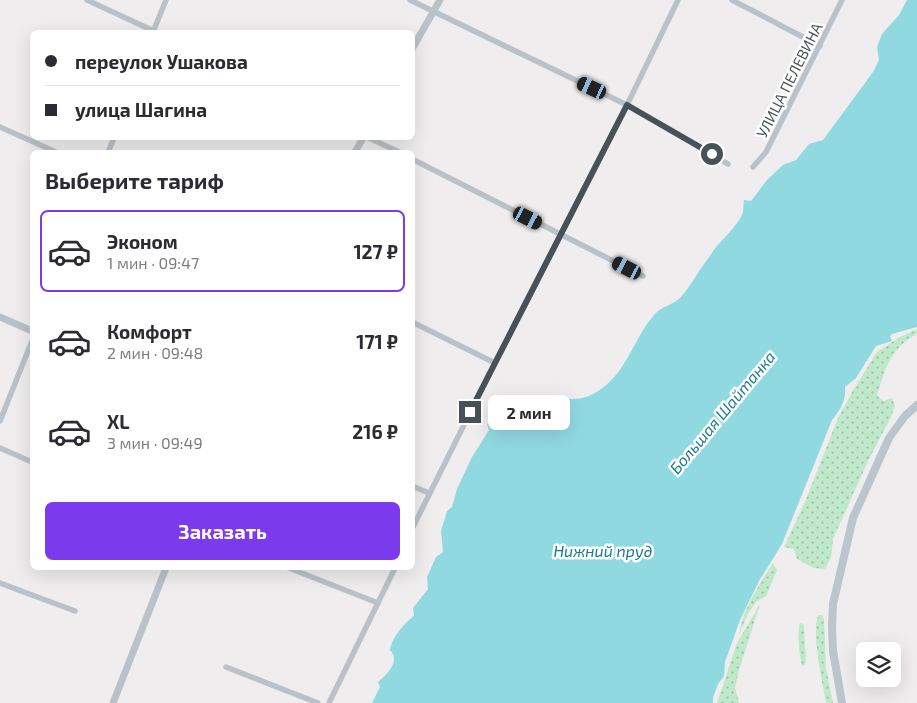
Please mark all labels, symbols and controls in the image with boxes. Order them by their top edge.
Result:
street label: УЛИЦА ПЕЛЕВИНА [752,19,826,140]
text: переулок Ушакова [75,50,248,73]
car [575,75,608,101]
text: улица Шагина [75,98,207,121]
route start [701,143,723,165]
text: Выберите тариф [45,167,224,193]
car [511,205,544,231]
icon: car [47,229,92,274]
text: Эконом [107,230,178,253]
text: 127 ₽ [353,240,398,263]
text: 1 мин · 09:47 [107,253,199,272]
car [610,255,643,281]
icon: car [47,319,92,364]
text: Комфорт [107,320,192,343]
text: 171 ₽ [356,330,398,353]
text: 2 мин · 09:48 [107,343,203,362]
water label: Большая Шайтанка [665,347,779,477]
callout: 2 мин [488,394,570,430]
route end [459,401,481,423]
text: 2 мин [507,403,551,422]
icon: car [47,409,92,454]
text: XL [107,410,129,433]
text: 216 ₽ [352,420,398,443]
text: 3 мин · 09:49 [107,433,203,452]
button: Заказать [45,502,400,560]
water label: Нижний пруд [553,541,653,560]
map controls [856,642,901,687]
button: layers [856,642,901,687]

